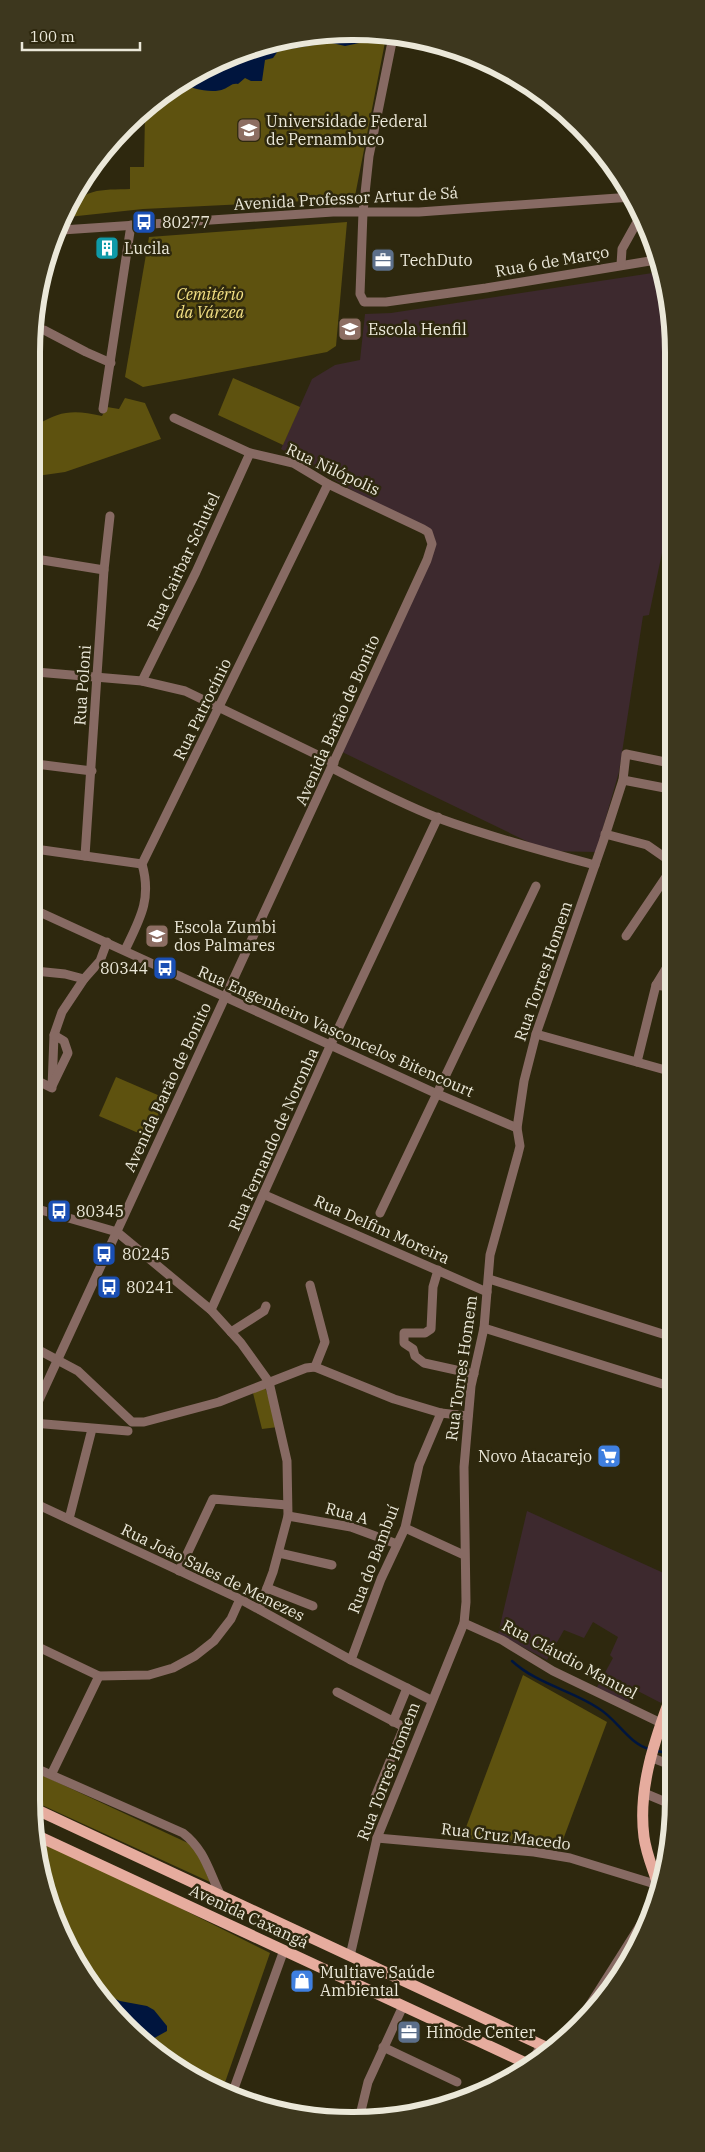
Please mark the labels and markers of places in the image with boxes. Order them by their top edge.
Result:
place label: Universidade Federal de Pernambuco [266,111,428,149]
school or university icon: Universidade Federal de Pernambuco [236,117,262,143]
bus stop icon: 80277 [131,209,157,235]
place label: 80277 [162,212,210,232]
building icon: Lucila [94,235,120,261]
place label: Lucila [124,238,170,258]
office icon: TechDuto [370,247,396,273]
place label: TechDuto [400,250,472,270]
school or university icon: Escola Henfil [337,316,363,342]
place label: Escola Henfil [368,319,467,339]
place label: Escola Zumbi dos Palmares [174,917,276,955]
school or university icon: Escola Zumbi dos Palmares [144,923,170,949]
bus stop icon: 80344 [152,955,178,981]
place label: 80344 [100,958,148,978]
bus stop icon: 80345 [46,1198,72,1224]
place label: 80345 [76,1201,124,1221]
bus stop icon: 80245 [91,1241,117,1267]
place label: 80245 [122,1244,170,1264]
bus stop icon: 80241 [96,1274,122,1300]
place label: 80241 [126,1277,174,1297]
supermarket icon: Novo Atacarejo [596,1443,622,1469]
place label: Novo Atacarejo [478,1446,592,1466]
place label: Multiave Saúde Ambiental [320,1962,435,2000]
shop icon: Multiave Saúde Ambiental [289,1968,315,1994]
office icon: Hinode Center [396,2019,422,2045]
place label: Hinode Center [426,2022,535,2042]

